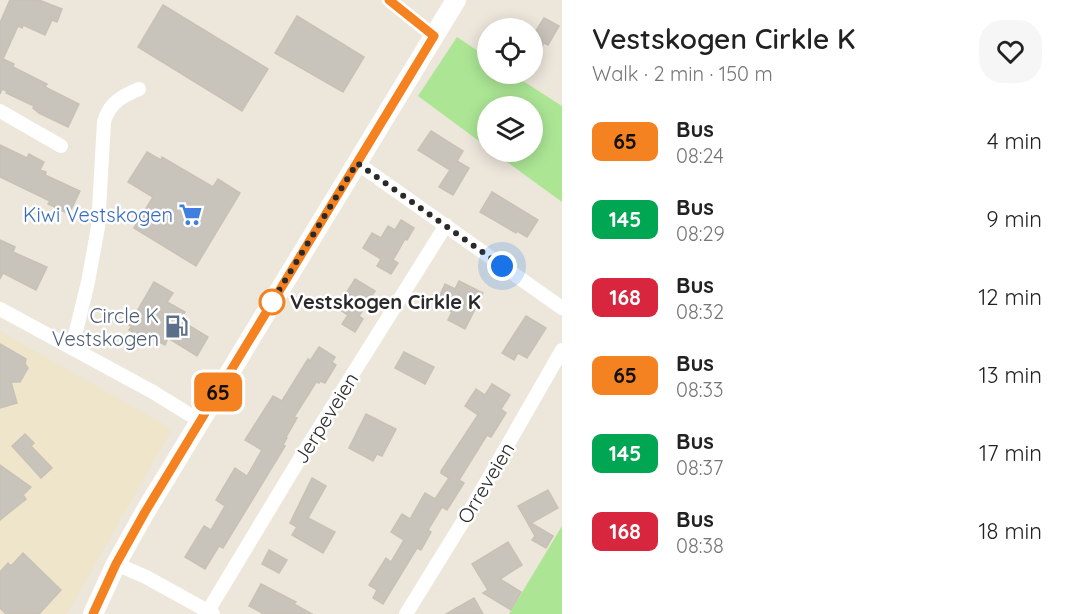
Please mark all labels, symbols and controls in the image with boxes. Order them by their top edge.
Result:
map controls [477,18,543,162]
button: locate [477,18,543,84]
button: heart [979,20,1042,83]
text: Vestskogen Cirkle K [592,21,856,56]
text: Walk · 2 min · 150 m [592,61,773,86]
button: layers [477,96,543,162]
text: Bus [676,115,714,143]
text: 4 min [987,127,1042,155]
text: 65 [613,128,637,154]
text: 08:24 [676,143,724,168]
text: Bus [676,193,714,221]
place label: Kiwi Vestskogen [23,202,173,227]
supermarket icon: Kiwi Vestskogen [178,202,204,228]
text: 9 min [986,205,1042,233]
text: 145 [609,206,641,232]
text: 08:29 [676,221,725,246]
your location [487,251,517,281]
text: Bus [676,271,714,299]
text: 12 min [978,283,1042,311]
text: 168 [609,284,641,310]
marker: Vestskogen Cirkle K [259,289,285,315]
place label: Vestskogen Cirkle K [290,289,481,314]
text: 08:32 [676,299,724,324]
place label: Circle K Vestskogen [52,303,159,351]
fuel station icon: Circle K Vestskogen [164,314,190,340]
text: Bus [676,349,714,377]
text: 13 min [979,361,1042,389]
text: 65 [613,362,637,388]
street label: Jerpeveien [288,368,363,468]
line badge: 65 [191,372,245,412]
text: 08:33 [676,377,723,402]
text: 65 [206,379,230,405]
text: Bus [676,427,714,455]
street label: Orreveien [452,438,520,528]
text: 17 min [979,439,1042,467]
text: 145 [609,440,641,466]
text: 08:37 [676,455,723,480]
text: Bus [676,505,714,533]
text: 18 min [978,517,1042,545]
text: 168 [609,518,641,544]
text: 08:38 [676,533,724,558]

